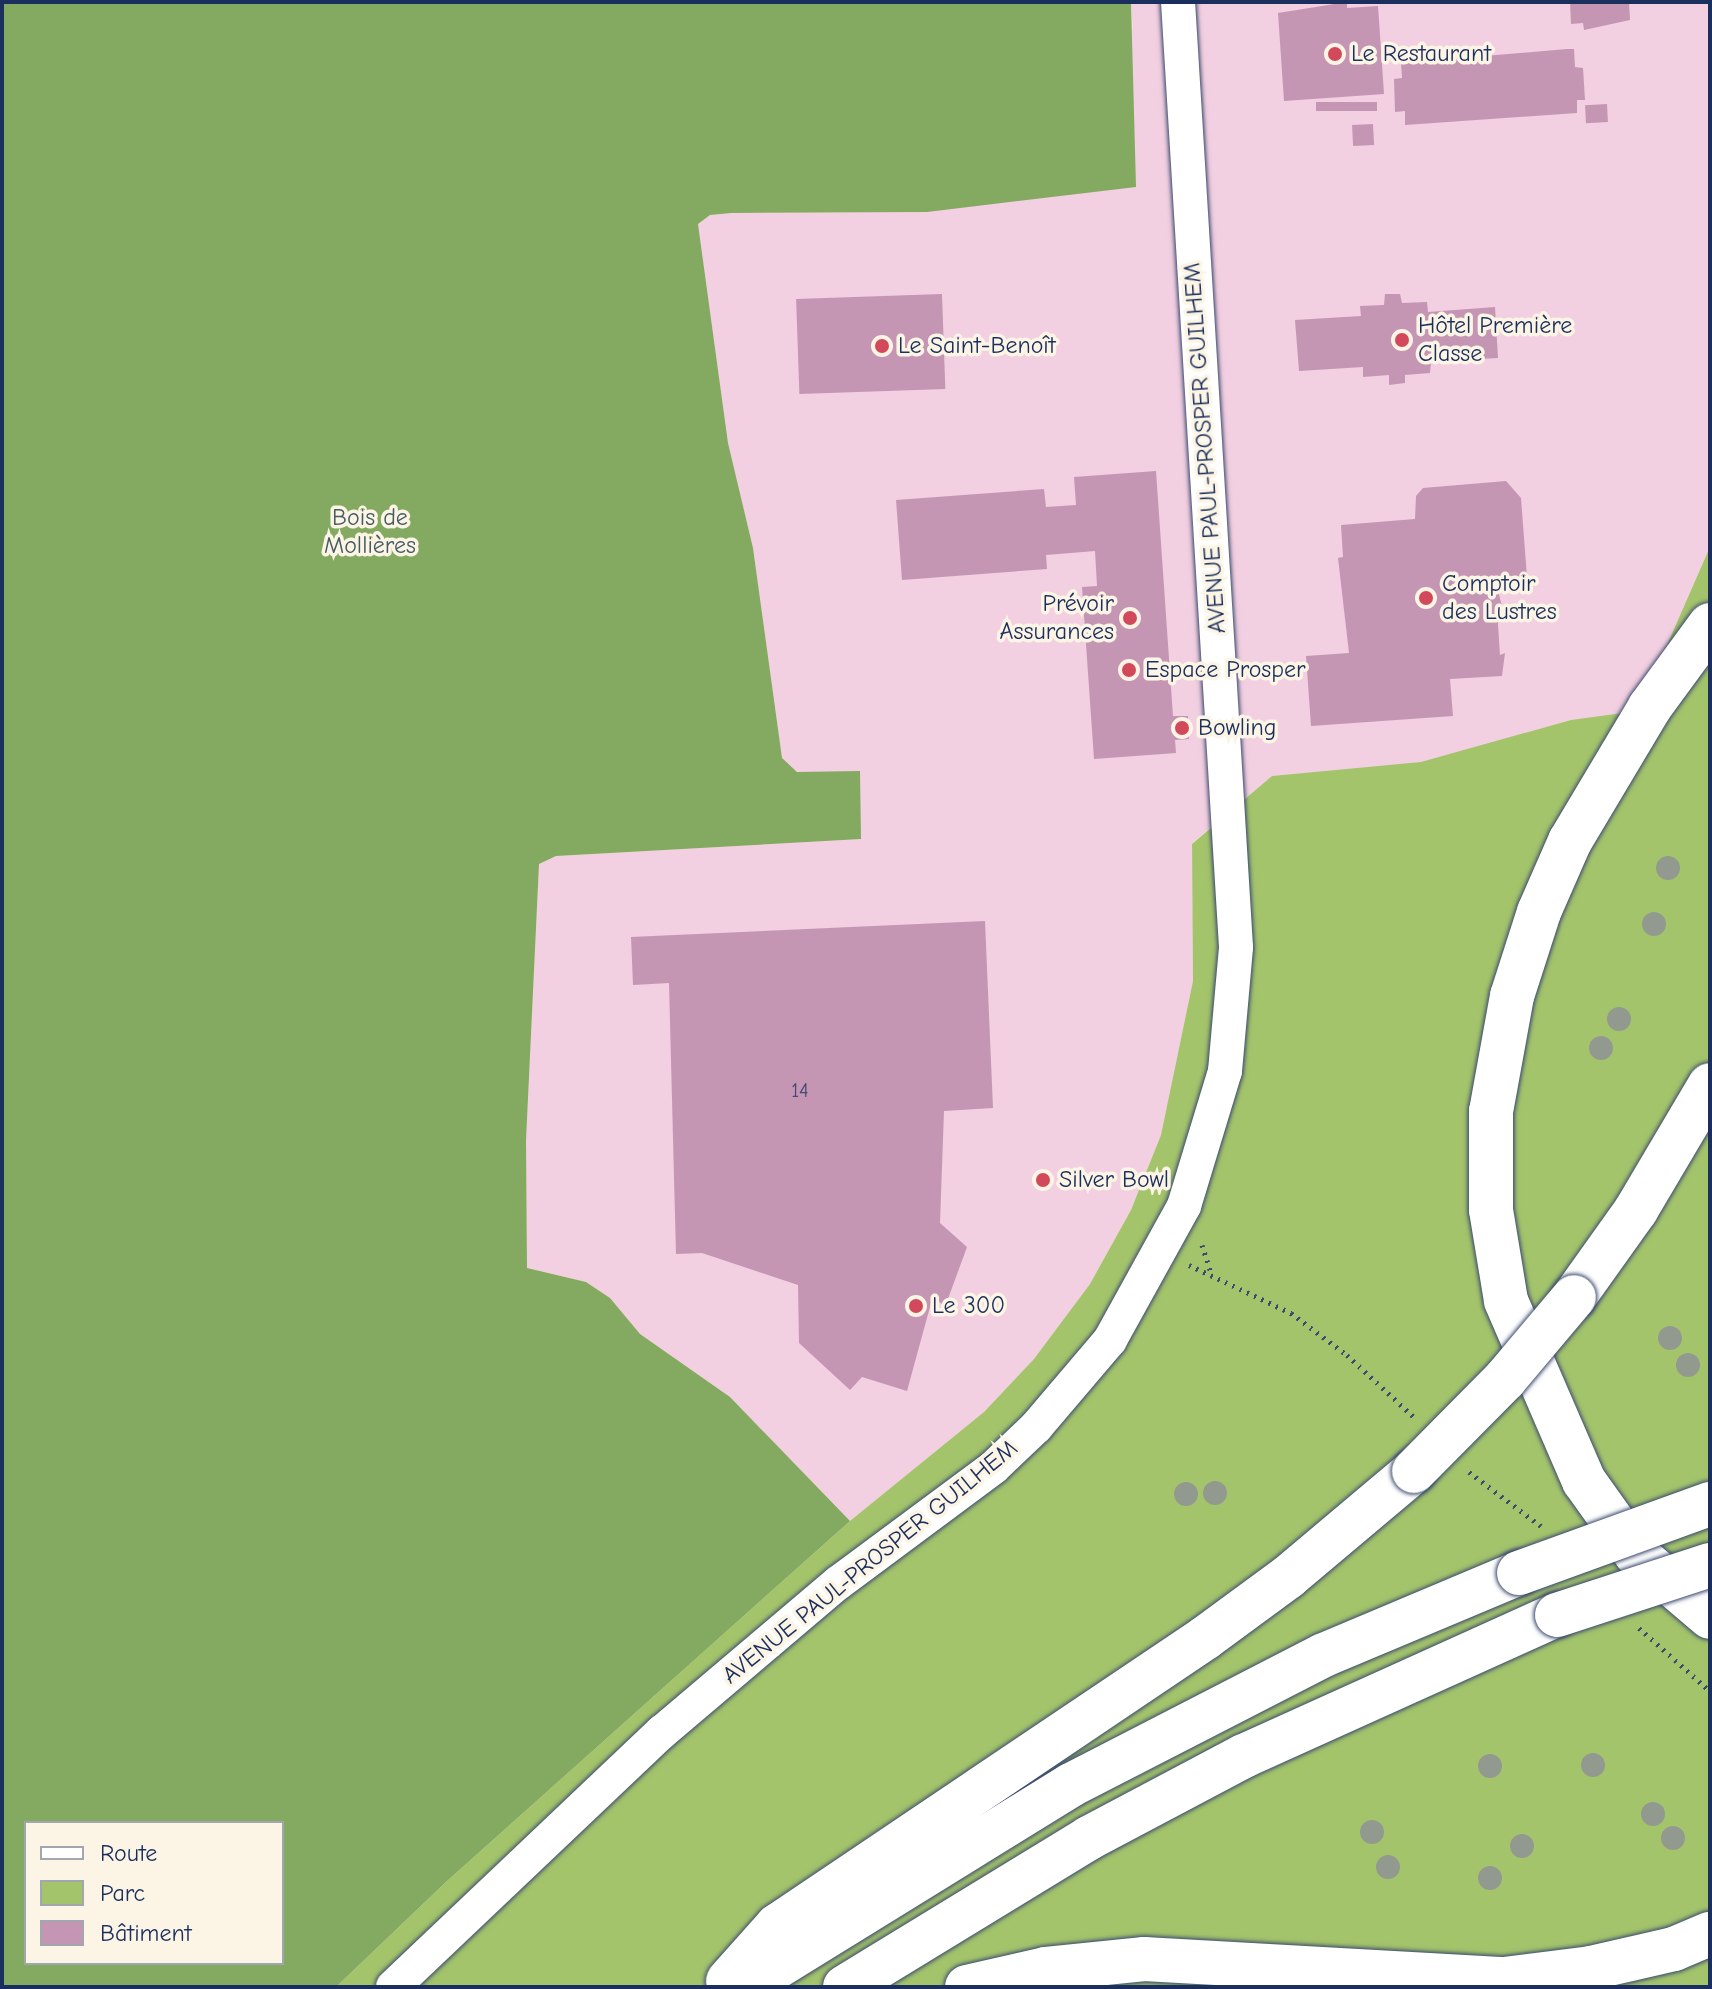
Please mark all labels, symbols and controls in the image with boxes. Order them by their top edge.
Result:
place label: Le Restaurant [1351,40,1491,68]
marker: Le Restaurant [1326,45,1344,63]
street label: AVENUE PAUL-PROSPER GUILHEM [1178,262,1232,634]
place label: Hôtel Première Classe [1418,312,1572,368]
marker: Hôtel Première Classe [1393,331,1411,349]
place label: Le Saint-Benoît [898,332,1056,360]
marker: Le Saint-Benoît [873,337,891,355]
park label: Bois de Mollières [324,504,416,560]
place label: Comptoir des Lustres [1442,570,1557,626]
marker: Comptoir des Lustres [1417,589,1435,607]
place label: Prévoir Assurances [1000,590,1114,646]
marker: Prévoir Assurances [1121,609,1139,627]
place label: Espace Prosper [1145,656,1306,684]
marker: Espace Prosper [1120,661,1138,679]
place label: Bowling [1198,714,1276,742]
marker: Bowling [1173,719,1191,737]
house number: 14 [791,1078,809,1102]
place label: Silver Bowl [1059,1166,1169,1194]
marker: Silver Bowl [1034,1171,1052,1189]
place label: Le 300 [932,1292,1005,1320]
marker: Le 300 [907,1297,925,1315]
street label: AVENUE PAUL-PROSPER GUILHEM [717,1434,1023,1690]
legend [24,1821,284,1965]
text: Route [100,1839,157,1867]
text: Parc [100,1879,145,1907]
text: Bâtiment [100,1919,192,1947]

